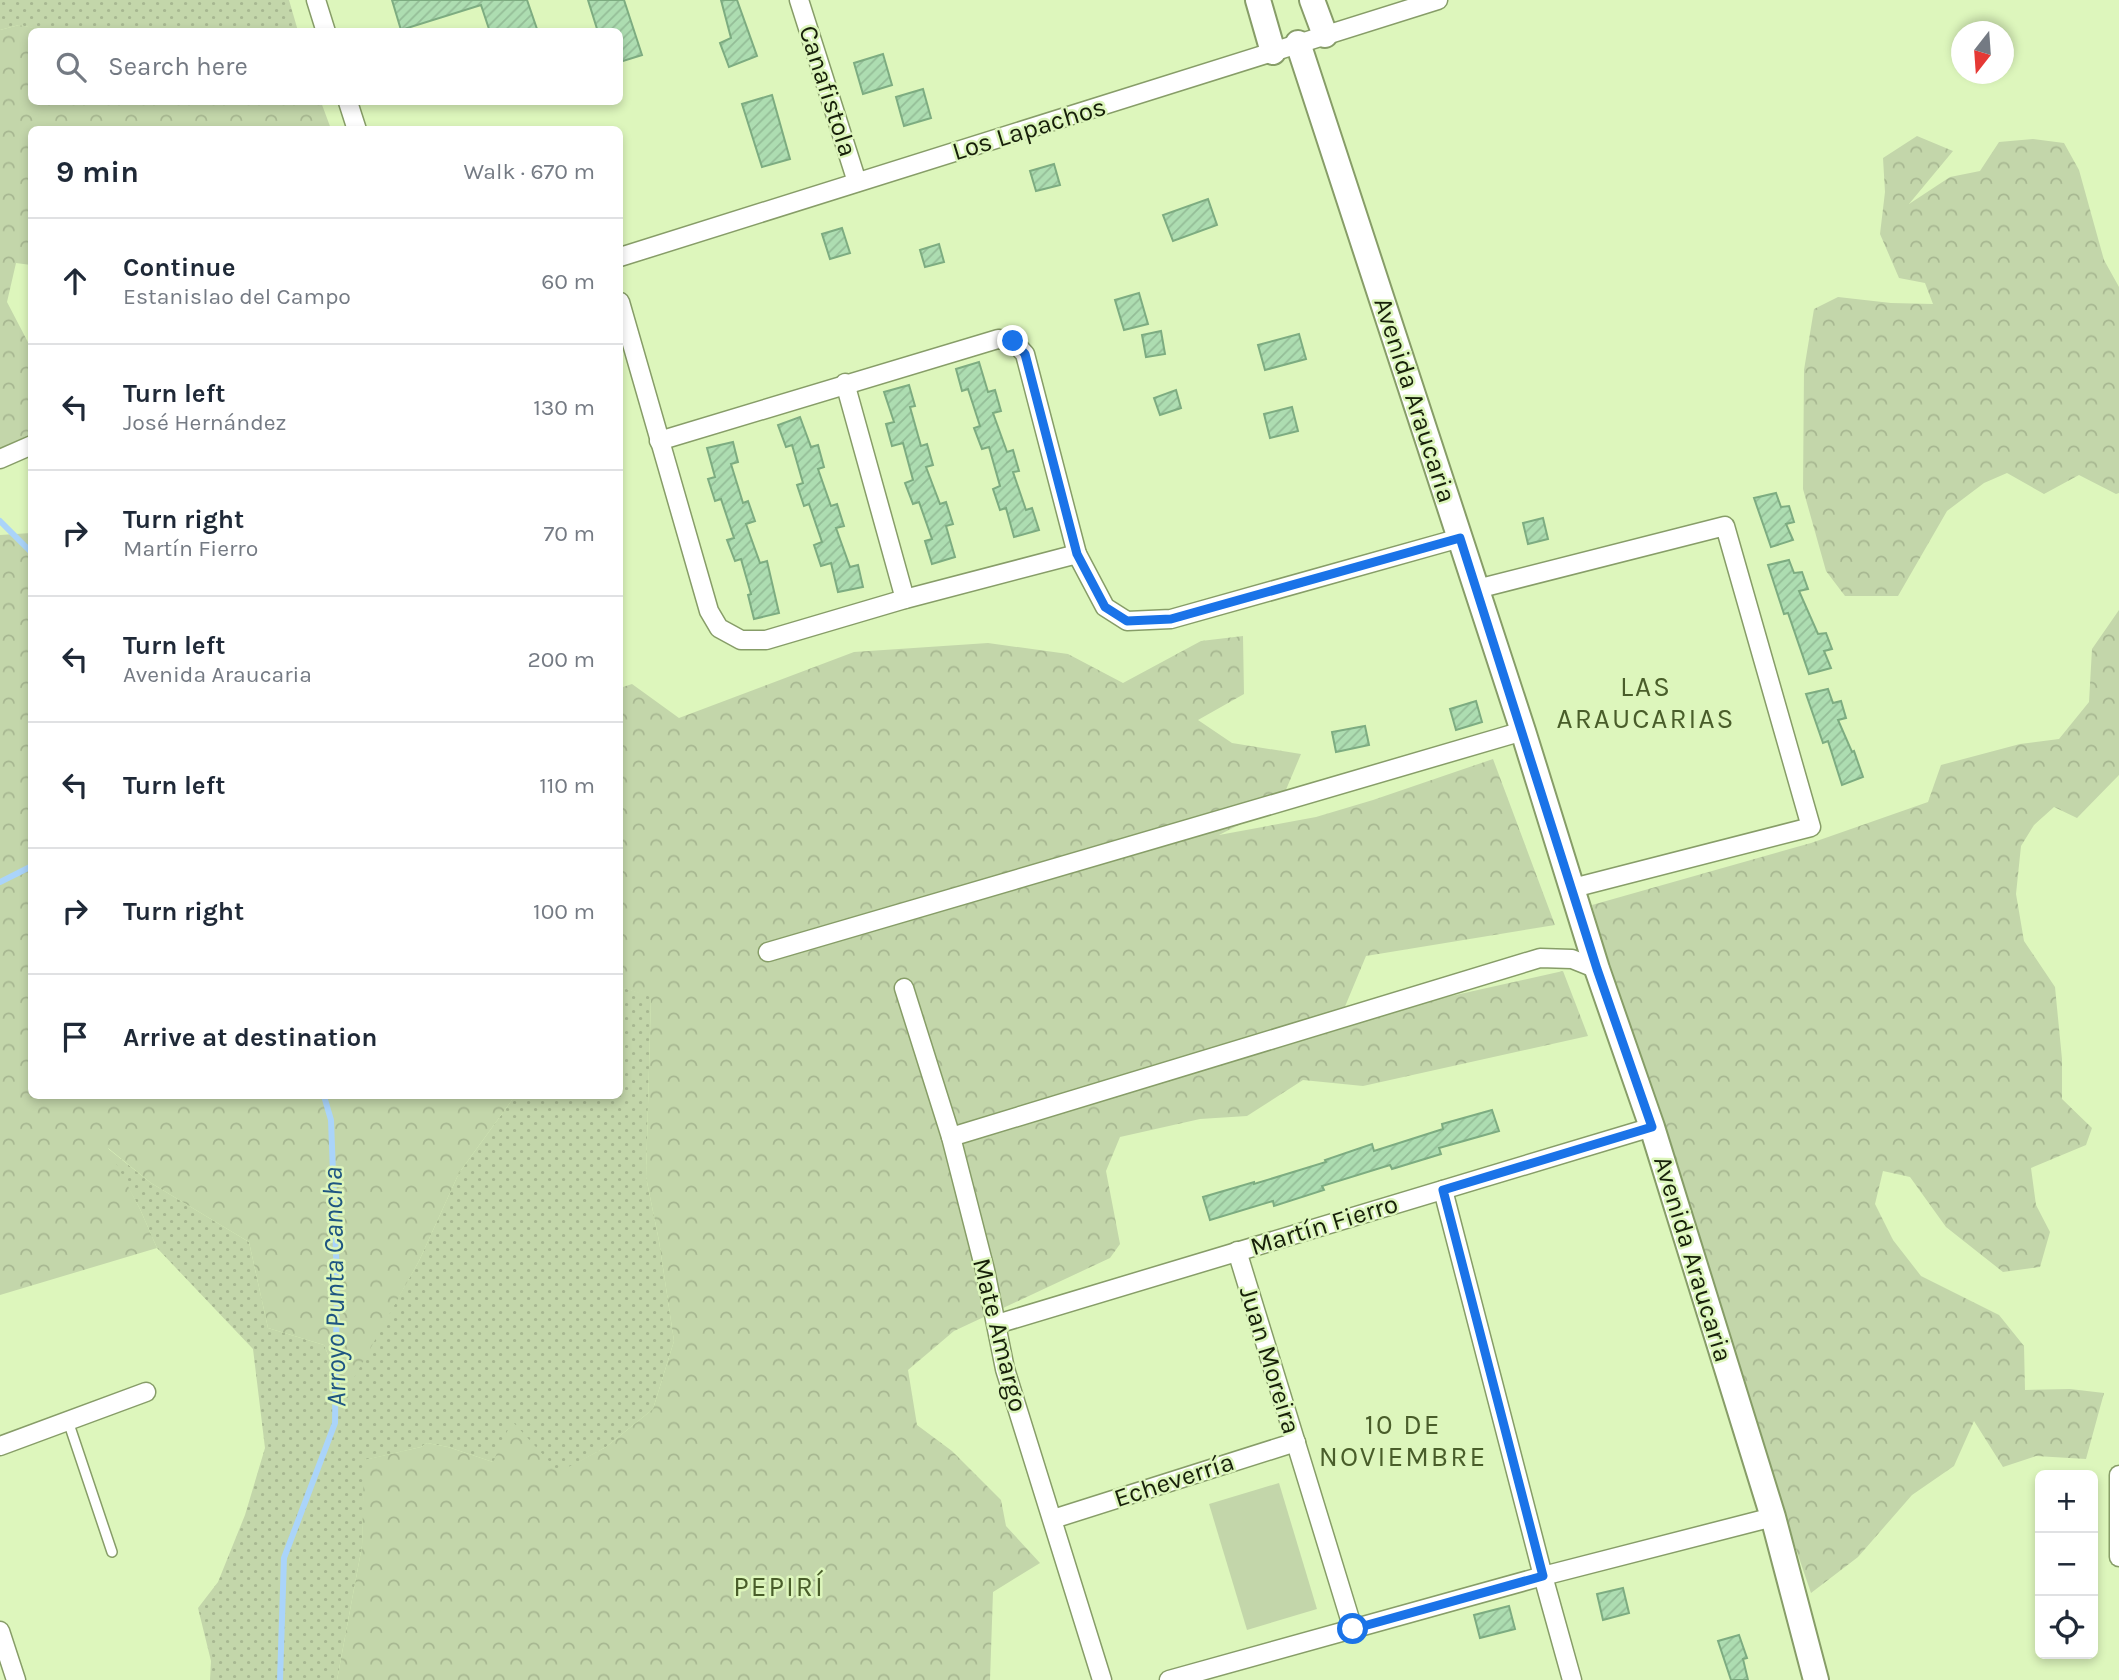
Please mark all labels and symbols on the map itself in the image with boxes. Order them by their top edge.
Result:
street label: Canafistola [792,21,864,161]
north arrow [1951,21,2014,84]
street label: Los Lapachos [948,91,1110,167]
street label: Avenida Araucaria [1367,294,1463,506]
route end [997,325,1028,356]
district label: LAS ARAUCARIAS [1557,670,1735,735]
street label: Avenida Araucaria [1647,1152,1739,1366]
water label: Arroyo Punta Cancha [315,1166,353,1408]
street label: Martín Fierro [1246,1188,1402,1262]
street label: Mate Amargo [966,1255,1034,1415]
street label: Juan Moreira [1233,1282,1307,1438]
district label: 10 DE NOVIEMBRE [1319,1408,1487,1473]
street label: Echeverría [1110,1446,1238,1514]
district label: PEPIRÍ [733,1569,825,1603]
route start [1337,1613,1368,1644]

